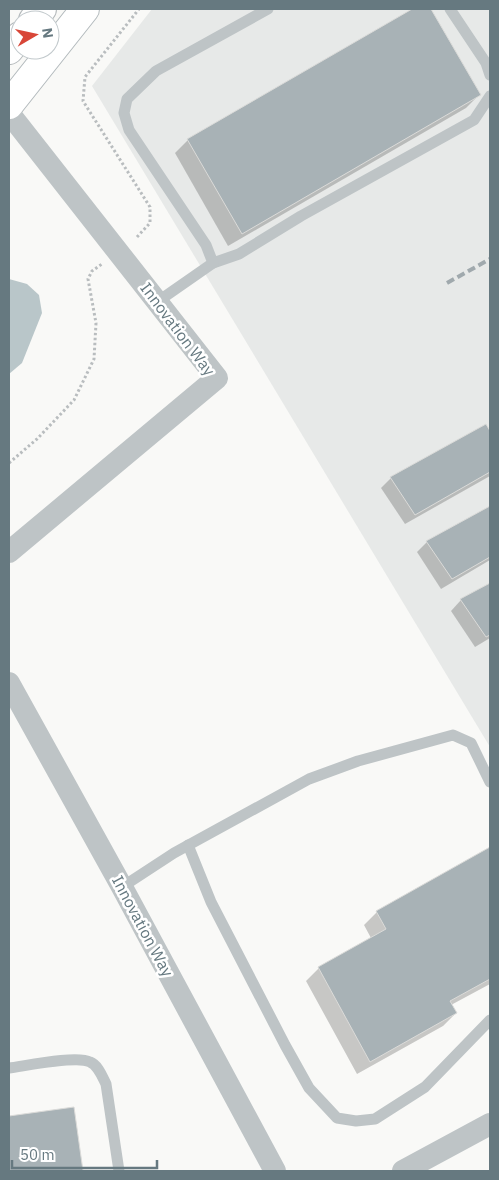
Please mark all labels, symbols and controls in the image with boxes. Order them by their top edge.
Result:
north arrow [10,10,60,60]
text: N [38,27,58,39]
street label: Innovation Way [136,278,220,380]
street label: Innovation Way [108,872,178,980]
scale bar [12,1138,158,1170]
text: 50 m [20,1145,55,1164]

